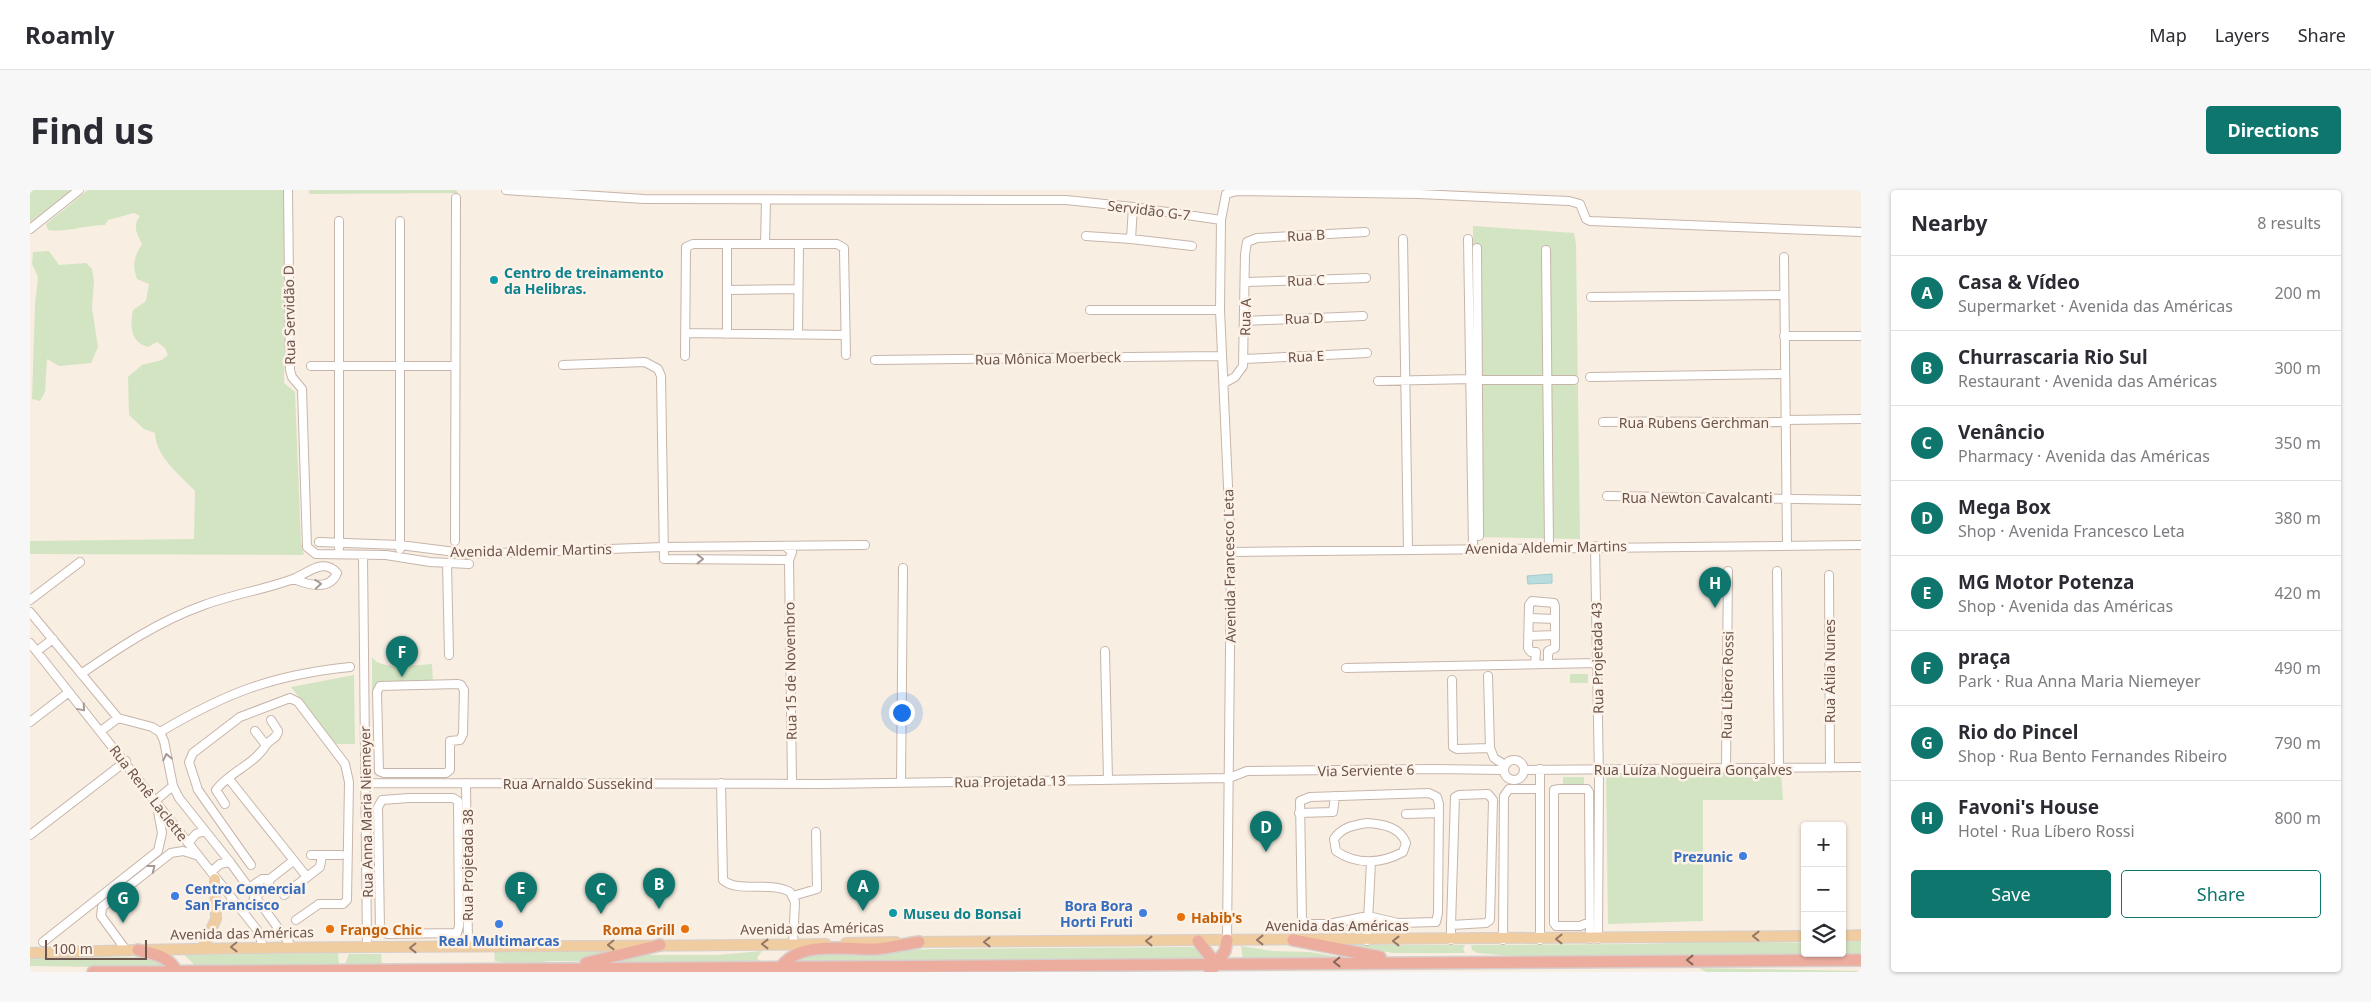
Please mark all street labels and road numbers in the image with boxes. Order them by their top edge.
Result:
street label: Servidão G-7 [1106,195,1192,225]
street label: Rua B [1287,225,1325,245]
street label: Rua Servidão D [279,265,299,365]
street label: Rua C [1287,270,1325,290]
street label: Rua A [1235,298,1255,336]
street label: Rua D [1284,308,1324,328]
street label: Rua E [1287,346,1325,366]
street label: Rua Mônica Moerbeck [975,347,1122,369]
street label: Rua Rubens Gerchman [1619,413,1769,432]
street label: Rua Newton Cavalcanti [1621,488,1773,507]
street label: Avenida Francesco Leta [1218,489,1240,643]
street label: Avenida Aldemir Martins [1465,536,1627,558]
street label: Avenida Aldemir Martins [450,539,612,561]
street label: Rua 15 de Novembro [779,602,801,740]
street label: Rua Projetada 43 [1587,602,1607,714]
street label: Rua Átila Nunes [1820,619,1839,723]
street label: Rua Líbero Rossi [1717,631,1737,739]
street label: Rua Anna Maria Niemeyer [355,726,377,898]
street label: Rua Renê Laclette [105,741,193,845]
street label: Via Serviente 6 [1317,760,1415,780]
street label: Rua Luíza Nogueira Gonçalves [1594,760,1793,779]
street label: Rua Projetada 13 [954,771,1066,791]
street label: Rua Arnaldo Sussekind [503,774,653,793]
street label: Rua Projetada 38 [458,809,477,921]
street label: Avenida das Américas [1265,916,1409,935]
street label: Avenida das Américas [740,917,884,939]
street label: Avenida das Américas [170,922,314,944]

